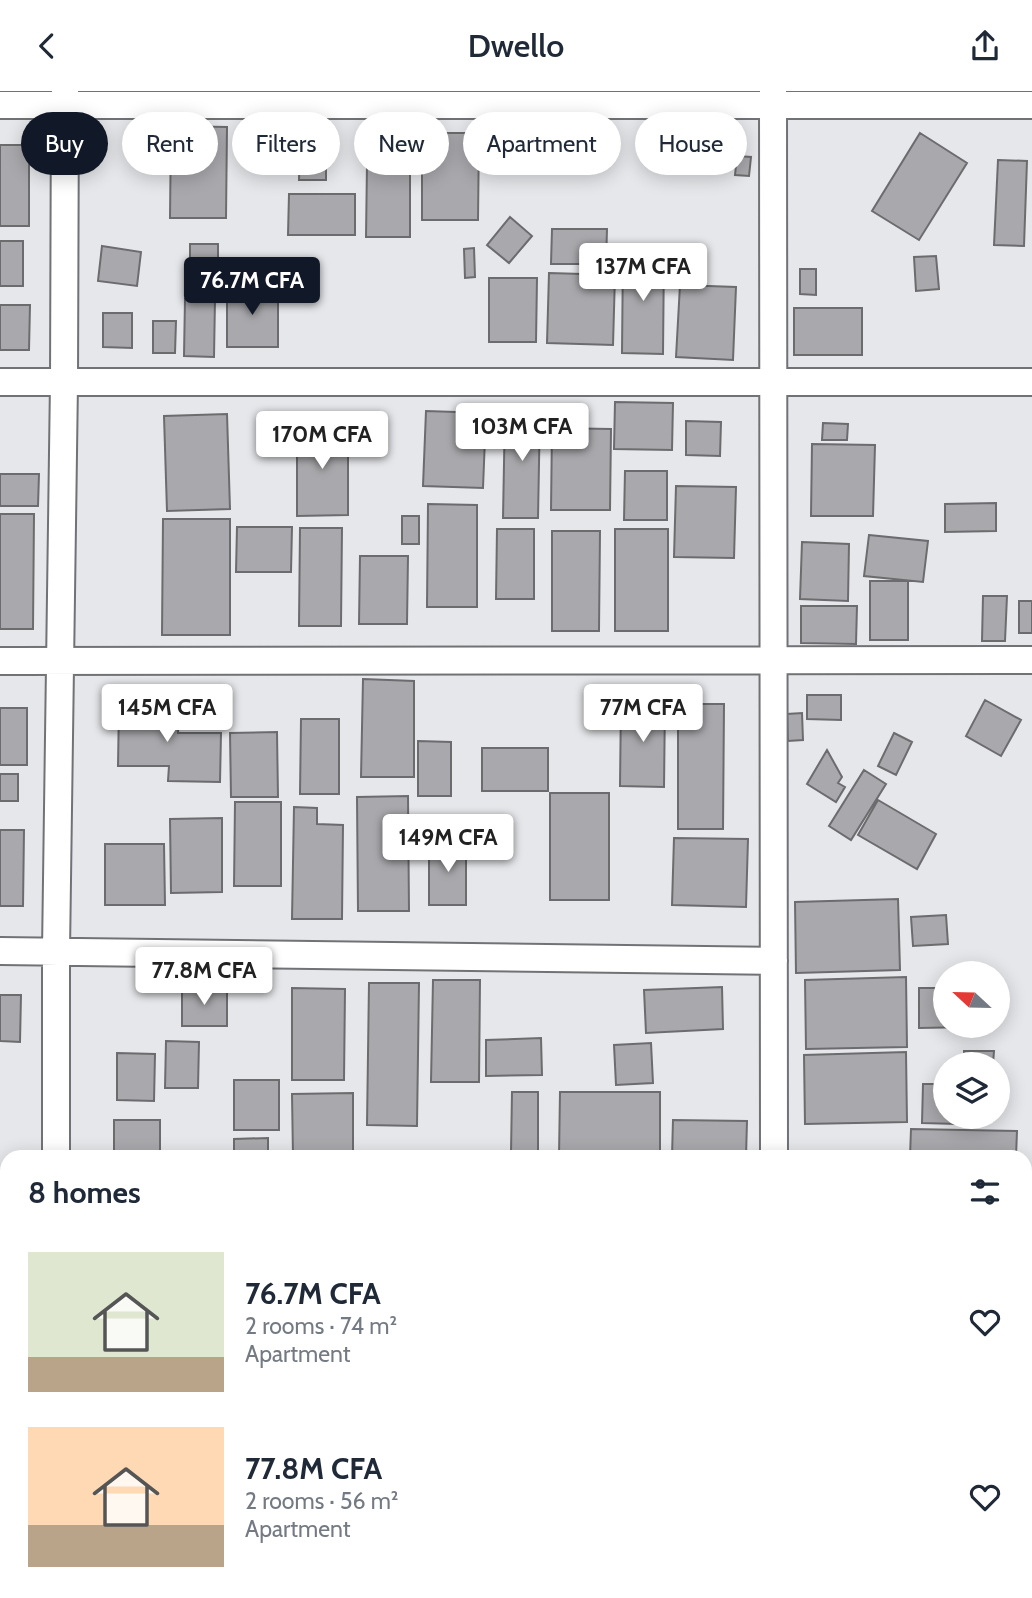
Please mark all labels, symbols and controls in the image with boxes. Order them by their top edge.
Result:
text: Dwello [468,26,564,65]
icon: back [28,27,66,65]
icon: share [966,27,1004,65]
chip: Buy [21,112,108,175]
chip: Rent [122,112,218,175]
chip: Filters [232,112,340,175]
chip: New [354,112,449,175]
chip: Apartment [463,112,621,175]
chip: House [635,112,747,175]
pin: 137M CFA [571,243,715,303]
text: 137M CFA [595,252,691,280]
pin: 76.7M CFA [172,257,332,317]
text: 76.7M CFA [200,266,304,294]
pin: 103M CFA [450,403,594,463]
pin: 170M CFA [250,411,394,471]
text: 103M CFA [472,412,572,440]
text: 170M CFA [272,420,372,448]
pin: 145M CFA [95,685,239,744]
pin: 77M CFA [578,685,708,744]
text: 145M CFA [118,693,216,721]
text: 77M CFA [600,693,686,721]
pin: 149M CFA [376,815,520,874]
text: 149M CFA [398,823,498,851]
pin: 77.8M CFA [124,947,284,1007]
text: 77.8M CFA [151,956,257,984]
north arrow [933,961,1010,1038]
map controls [933,961,1010,1129]
button: layers [933,1052,1010,1129]
icon: filters [966,1173,1004,1211]
text: 8 homes [28,1174,141,1211]
text: 76.7M CFA [245,1275,381,1312]
icon: home [84,1280,168,1364]
icon: heart [966,1303,1004,1341]
text: 2 rooms · 74 m² [245,1312,397,1340]
text: Apartment [245,1340,350,1368]
text: 77.8M CFA [245,1450,382,1487]
icon: home [84,1455,168,1539]
icon: heart [966,1478,1004,1516]
text: 2 rooms · 56 m² [245,1487,399,1515]
text: Apartment [245,1515,350,1543]

